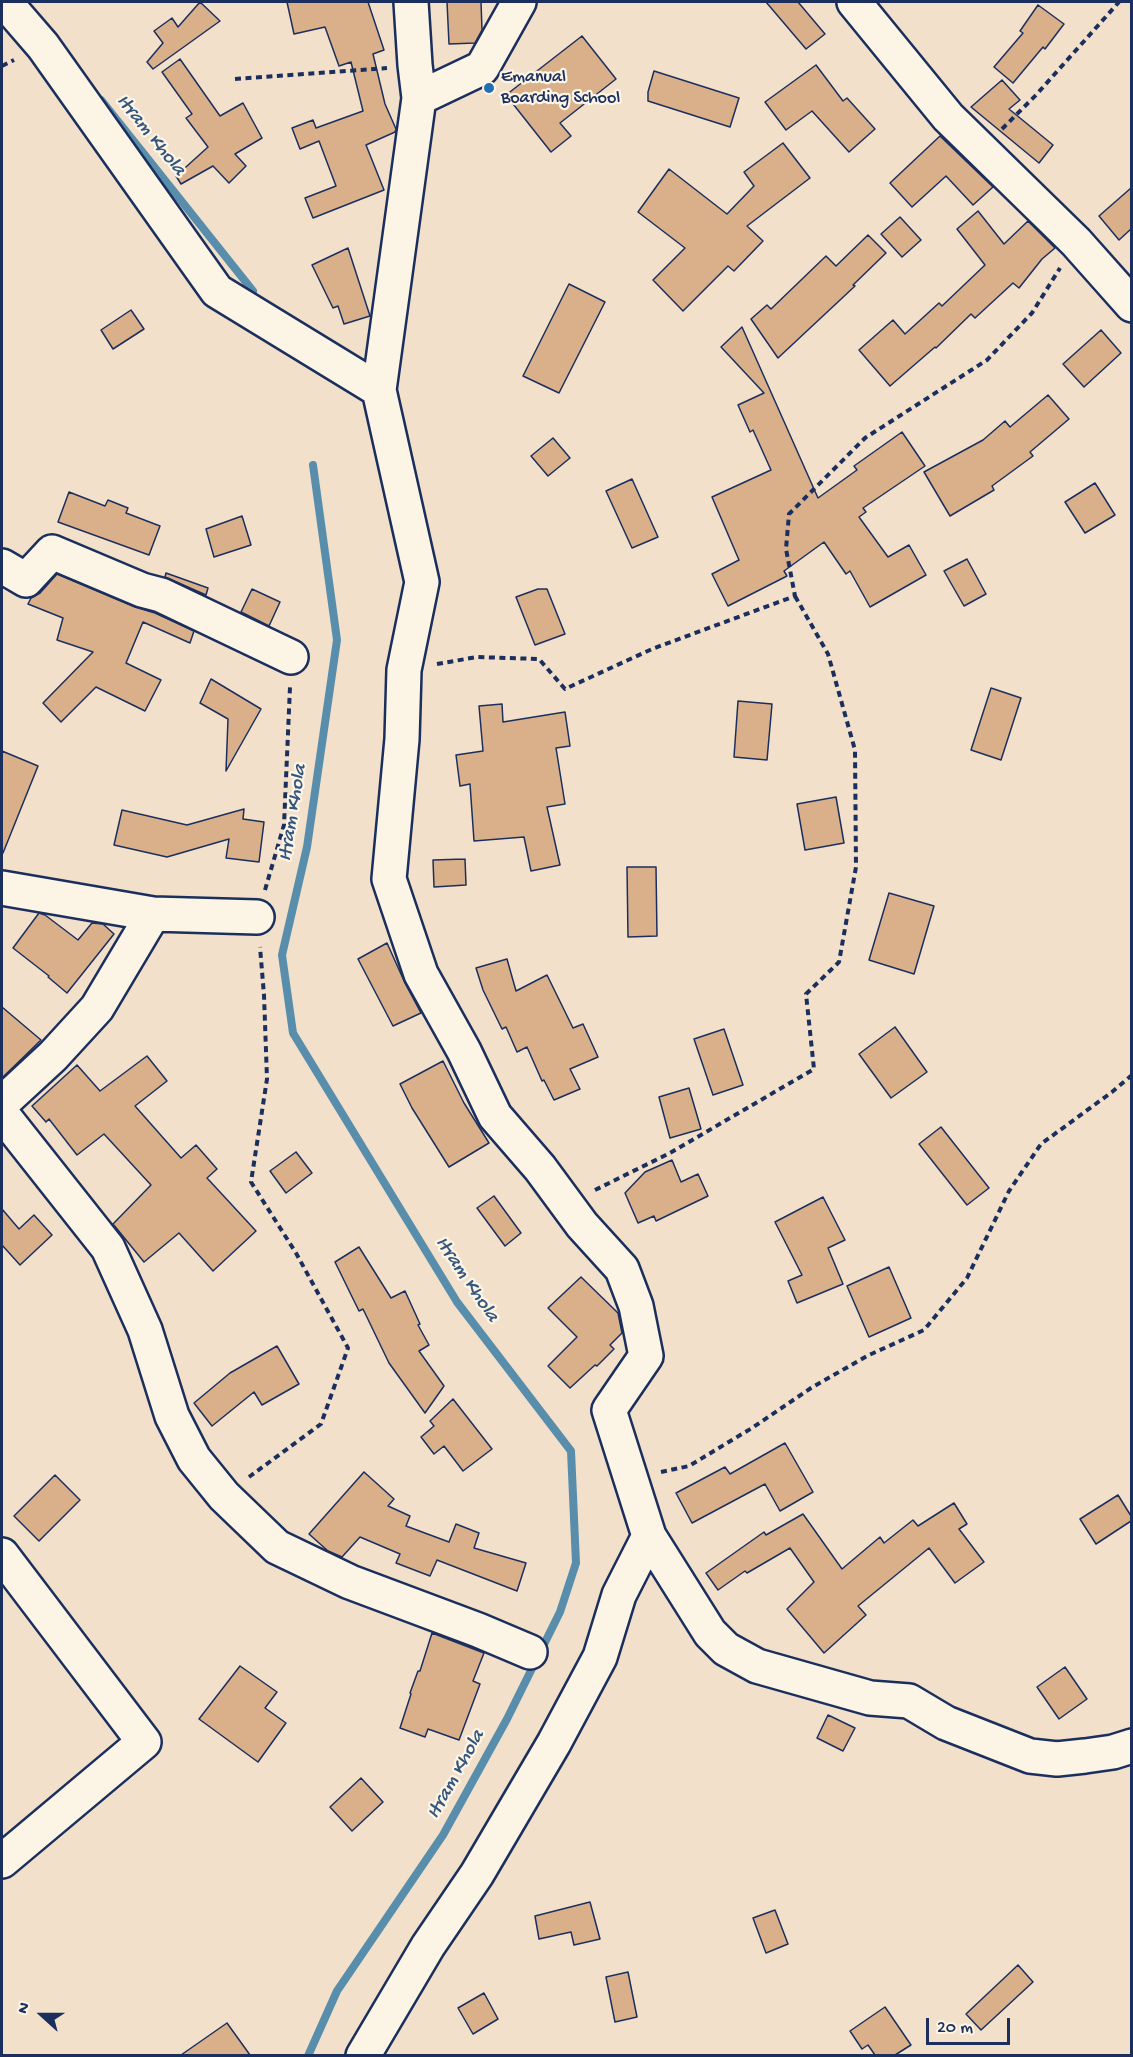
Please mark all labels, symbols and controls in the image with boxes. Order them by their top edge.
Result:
place label: Emanual Boarding School [501,67,620,110]
marker: Emanual Boarding School [482,81,496,95]
water label: Itram Khola [110,90,190,182]
water label: Itram Khola [275,763,313,863]
water label: Itram Khola [429,1233,503,1327]
water label: Itram Khola [423,1726,491,1824]
north arrow [12,1985,72,2045]
text: N [14,2000,35,2017]
scale bar [929,2006,1013,2044]
text: 20 m [937,2018,973,2039]

